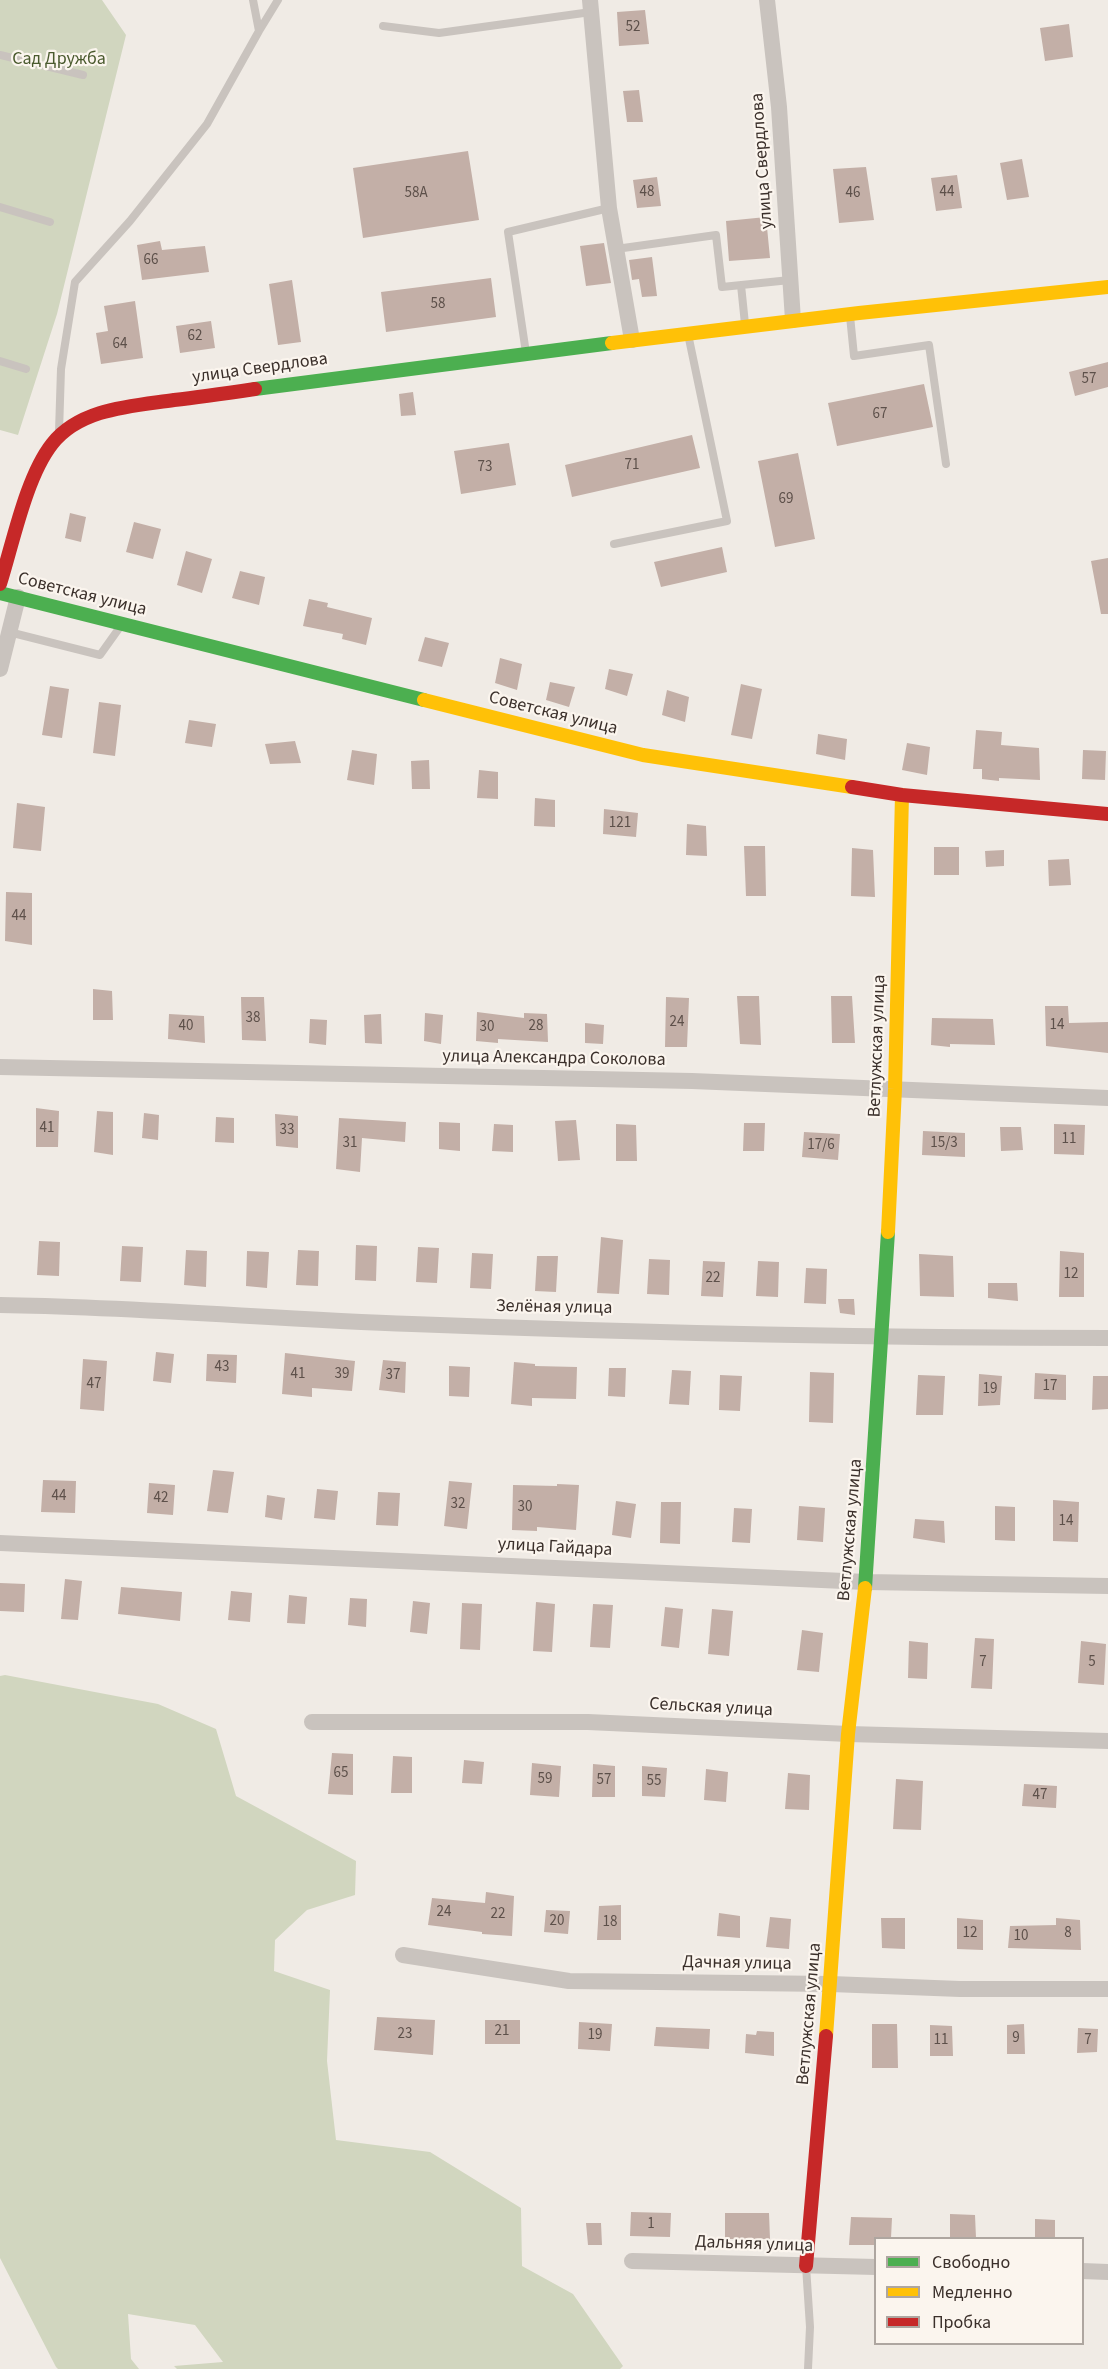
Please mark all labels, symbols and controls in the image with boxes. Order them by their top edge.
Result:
house number: 52 [626,19,640,37]
park label: Сад Дружба [12,49,106,71]
street label: улица Свердлова [747,92,779,230]
house number: 48 [640,184,654,202]
house number: 44 [940,184,954,202]
house number: 58А [404,185,428,203]
house number: 46 [846,185,860,203]
house number: 66 [144,252,158,270]
house number: 58 [431,296,445,314]
house number: 62 [188,328,202,346]
house number: 64 [113,336,127,354]
street label: улица Свердлова [191,349,329,389]
house number: 57 [1082,371,1096,389]
house number: 67 [873,406,887,424]
house number: 71 [625,457,639,475]
house number: 73 [478,459,492,477]
house number: 69 [779,491,793,509]
street label: Советская улица [15,569,149,621]
street label: Советская улица [486,688,620,740]
house number: 121 [609,815,631,833]
house number: 44 [12,908,26,926]
street label: Ветлужская улица [865,974,891,1118]
house number: 38 [246,1010,260,1028]
house number: 24 [670,1014,684,1032]
house number: 14 [1050,1017,1064,1035]
house number: 40 [179,1018,193,1036]
house number: 28 [529,1018,543,1036]
house number: 30 [480,1019,494,1037]
street label: улица Александра Соколова [442,1046,666,1072]
house number: 41 [40,1120,54,1138]
house number: 33 [280,1122,294,1140]
house number: 11 [1062,1131,1076,1149]
house number: 31 [343,1135,357,1153]
house number: 15/3 [930,1135,958,1153]
house number: 17/6 [807,1137,835,1155]
house number: 12 [1064,1266,1078,1284]
house number: 22 [706,1270,720,1288]
street label: Зелёная улица [496,1296,612,1320]
house number: 43 [215,1359,229,1377]
house number: 41 [291,1366,305,1384]
house number: 39 [335,1366,349,1384]
house number: 37 [386,1367,400,1385]
house number: 47 [87,1376,101,1394]
house number: 17 [1043,1378,1057,1396]
house number: 19 [983,1381,997,1399]
street label: Ветлужская улица [834,1458,868,1602]
house number: 44 [52,1488,66,1506]
house number: 42 [154,1490,168,1508]
house number: 32 [451,1496,465,1514]
house number: 30 [518,1499,532,1517]
house number: 14 [1059,1513,1073,1531]
street label: улица Гайдара [497,1534,613,1562]
house number: 7 [979,1654,987,1672]
house number: 5 [1088,1654,1096,1672]
street label: Сельская улица [649,1694,773,1722]
house number: 65 [334,1765,348,1783]
house number: 59 [538,1771,552,1789]
house number: 57 [597,1772,611,1790]
house number: 55 [647,1773,661,1791]
house number: 47 [1033,1787,1047,1805]
house number: 24 [437,1904,451,1922]
house number: 22 [491,1906,505,1924]
house number: 20 [550,1913,564,1931]
house number: 18 [603,1914,617,1932]
house number: 12 [963,1925,977,1943]
house number: 8 [1064,1925,1072,1943]
house number: 10 [1014,1928,1028,1946]
street label: Ветлужская улица [793,1942,827,2086]
street label: Дачная улица [682,1952,792,1976]
house number: 21 [495,2023,509,2041]
house number: 23 [398,2026,412,2044]
house number: 19 [588,2027,602,2045]
house number: 9 [1012,2030,1020,2048]
house number: 11 [934,2032,948,2050]
house number: 7 [1084,2032,1092,2050]
house number: 1 [647,2216,655,2234]
street label: Дальняя улица [694,2232,814,2258]
legend [874,2237,1084,2345]
text: Свободно [932,2250,1010,2275]
text: Медленно [932,2280,1012,2305]
text: Пробка [932,2310,991,2335]

